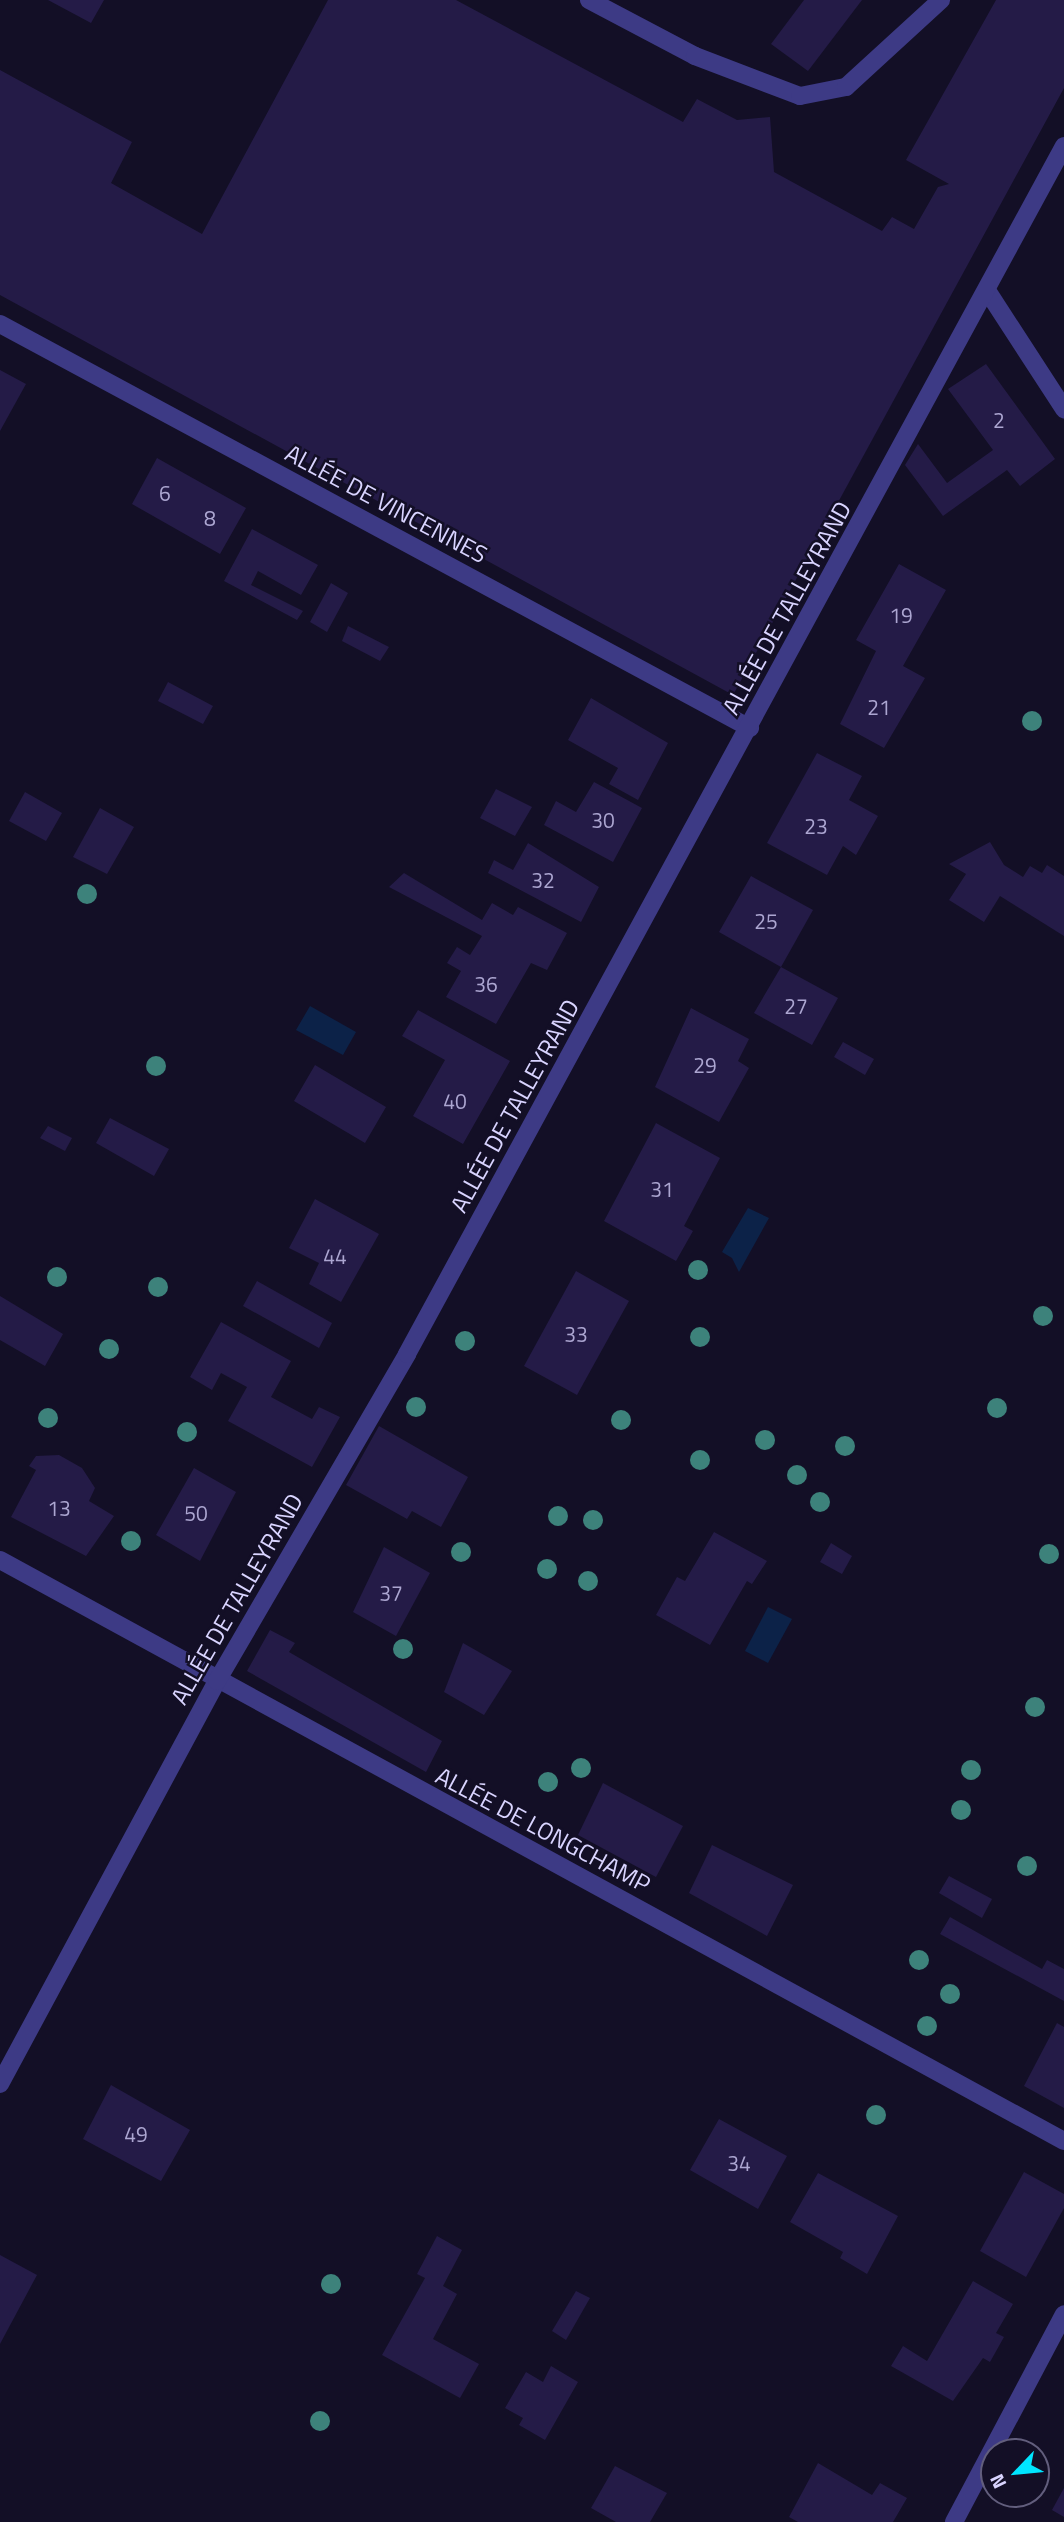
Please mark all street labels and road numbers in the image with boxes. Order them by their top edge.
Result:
street label: ALLÉE DE VINCENNES [280,439,492,569]
street label: ALLÉE DE TALLEYRAND [717,497,857,719]
street label: ALLÉE DE TALLEYRAND [445,995,585,1217]
street label: ALLÉE DE TALLEYRAND [165,1488,309,1710]
street label: ALLÉE DE LONGCHAMP [431,1761,655,1899]

